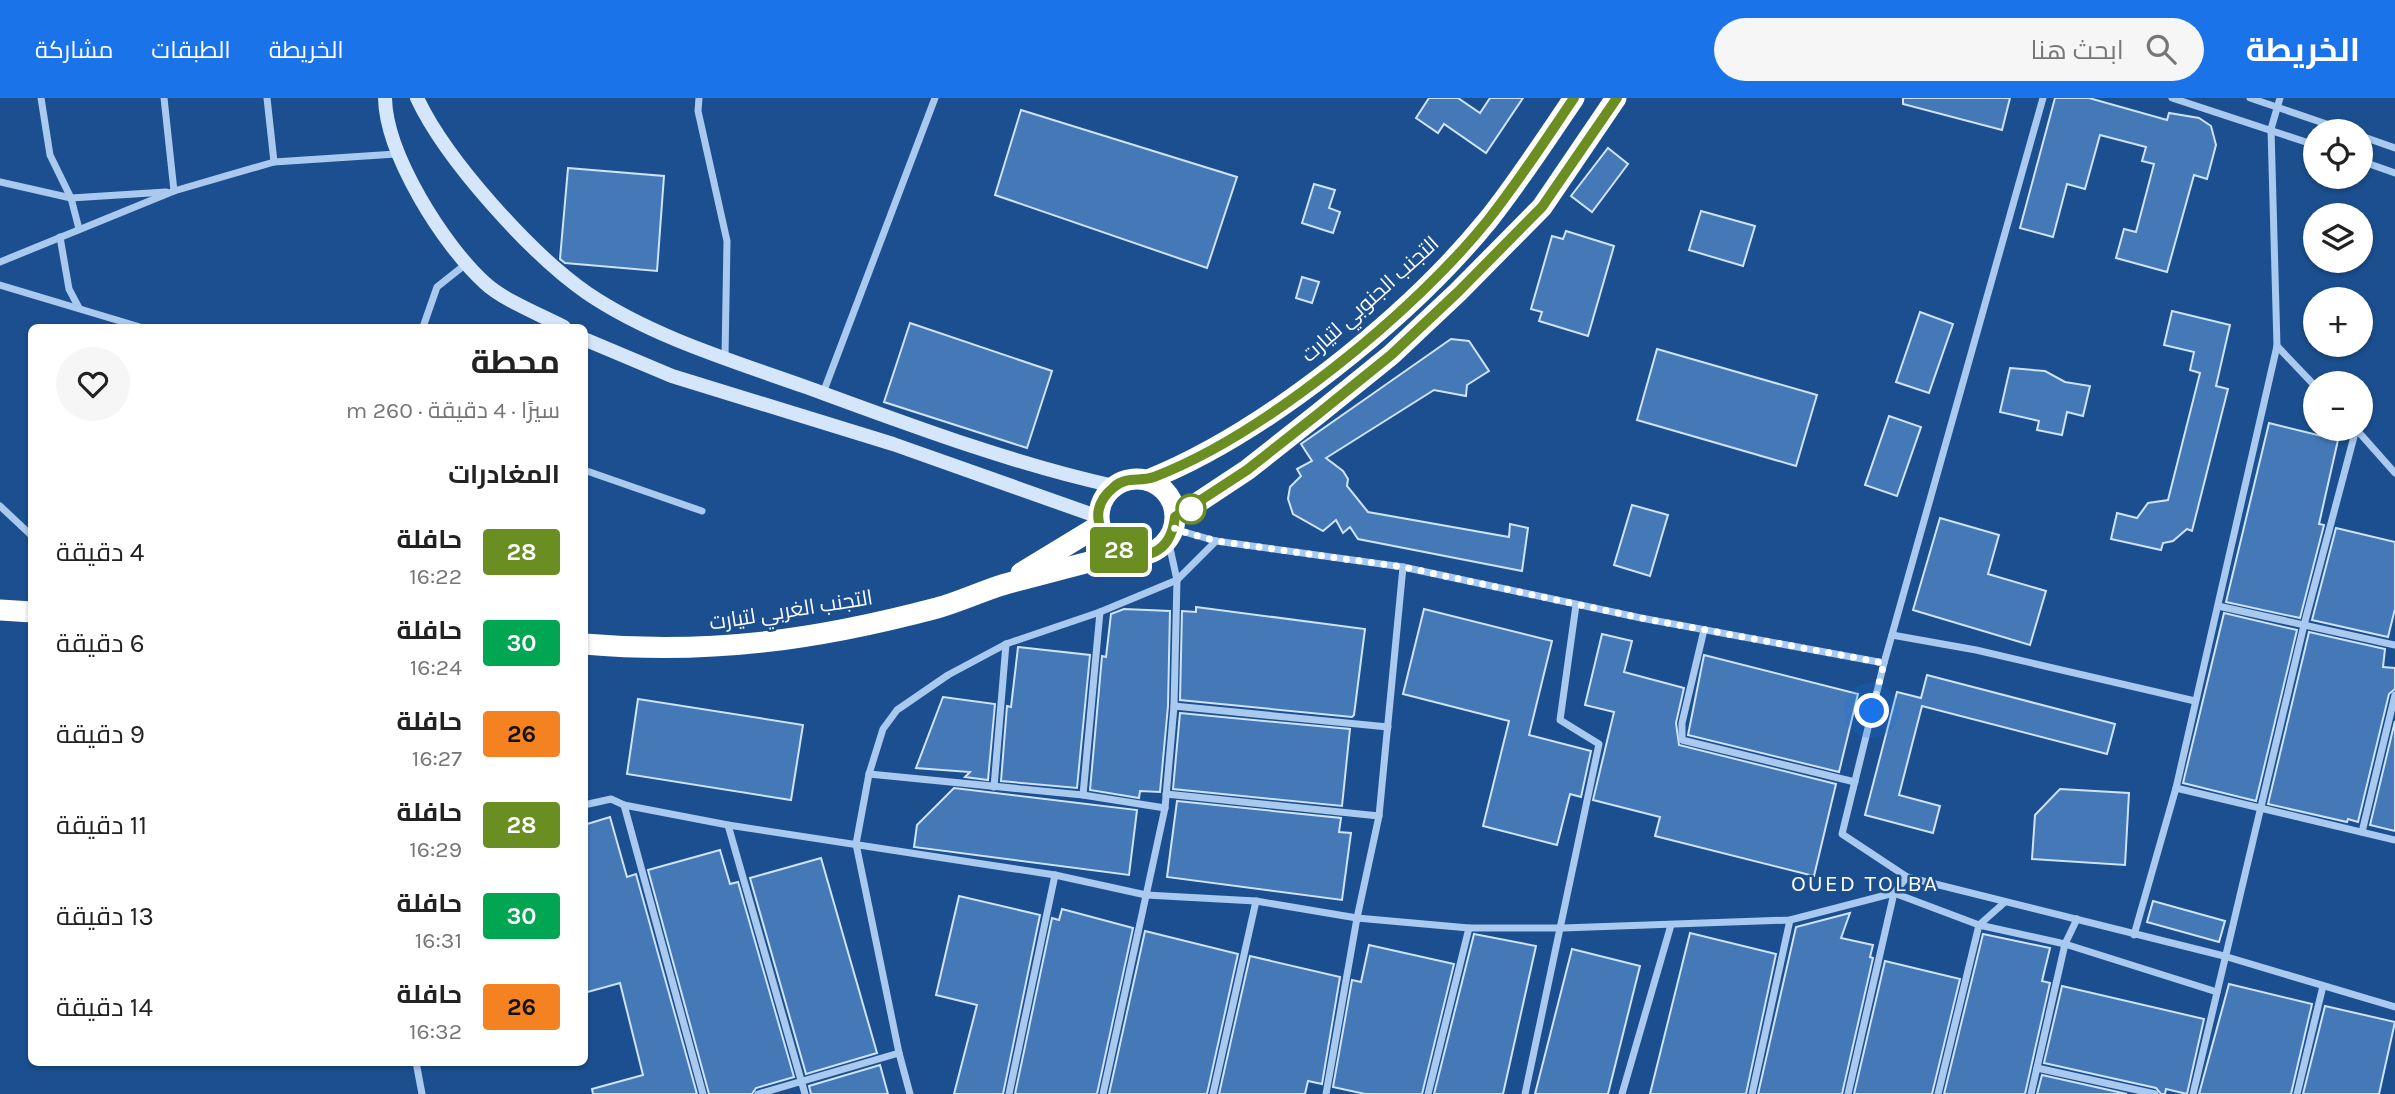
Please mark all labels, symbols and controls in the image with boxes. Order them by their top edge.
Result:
search box [1714,18,2204,81]
icon: search [2142,30,2180,68]
text: الخريطة [2246,31,2360,69]
text: ابحث هنا [2031,35,2124,66]
text: مشاركة [35,36,113,64]
text: الطبقات [151,36,231,64]
text: الخريطة [269,36,344,64]
map controls [2303,119,2373,441]
button: locate [2303,119,2373,189]
button: layers [2303,203,2373,273]
street label: التجنب الجنوبي لتيارت [1296,231,1446,370]
button: + [2303,287,2373,357]
text: محطة [471,343,560,381]
button: heart [56,347,130,421]
button: − [2303,371,2373,441]
text: سيرًا · 4 دقيقة · 260 m [346,397,560,424]
text: المغادرات [448,459,560,490]
unlabelled marker [1176,494,1206,524]
text: حافلة [397,524,462,555]
line badge: 28 [1088,527,1150,573]
text: 28 [1104,536,1134,564]
text: 4 دقيقة [56,537,144,568]
text: 28 [506,538,537,566]
text: 16:22 [409,563,462,590]
street label: التجنب الغربي لتيارت [708,585,875,639]
text: حافلة [397,615,462,646]
text: 6 دقيقة [56,628,145,659]
text: 30 [506,629,537,657]
text: 16:24 [410,654,462,681]
your location [1854,693,1889,728]
text: حافلة [397,706,462,737]
text: 9 دقيقة [56,719,145,750]
text: 26 [507,720,536,748]
text: 16:27 [412,745,462,772]
text: حافلة [397,797,462,828]
text: 11 دقيقة [56,810,147,841]
text: 28 [506,811,537,839]
text: 16:29 [409,836,462,863]
district label: OUED TOLBA [1791,870,1939,897]
text: حافلة [397,888,462,919]
text: 13 دقيقة [56,901,154,932]
text: 30 [506,902,537,930]
text: 16:31 [415,927,462,954]
text: حافلة [397,979,462,1010]
text: 14 دقيقة [56,992,153,1023]
text: 26 [507,993,536,1021]
text: 16:32 [409,1018,462,1045]

